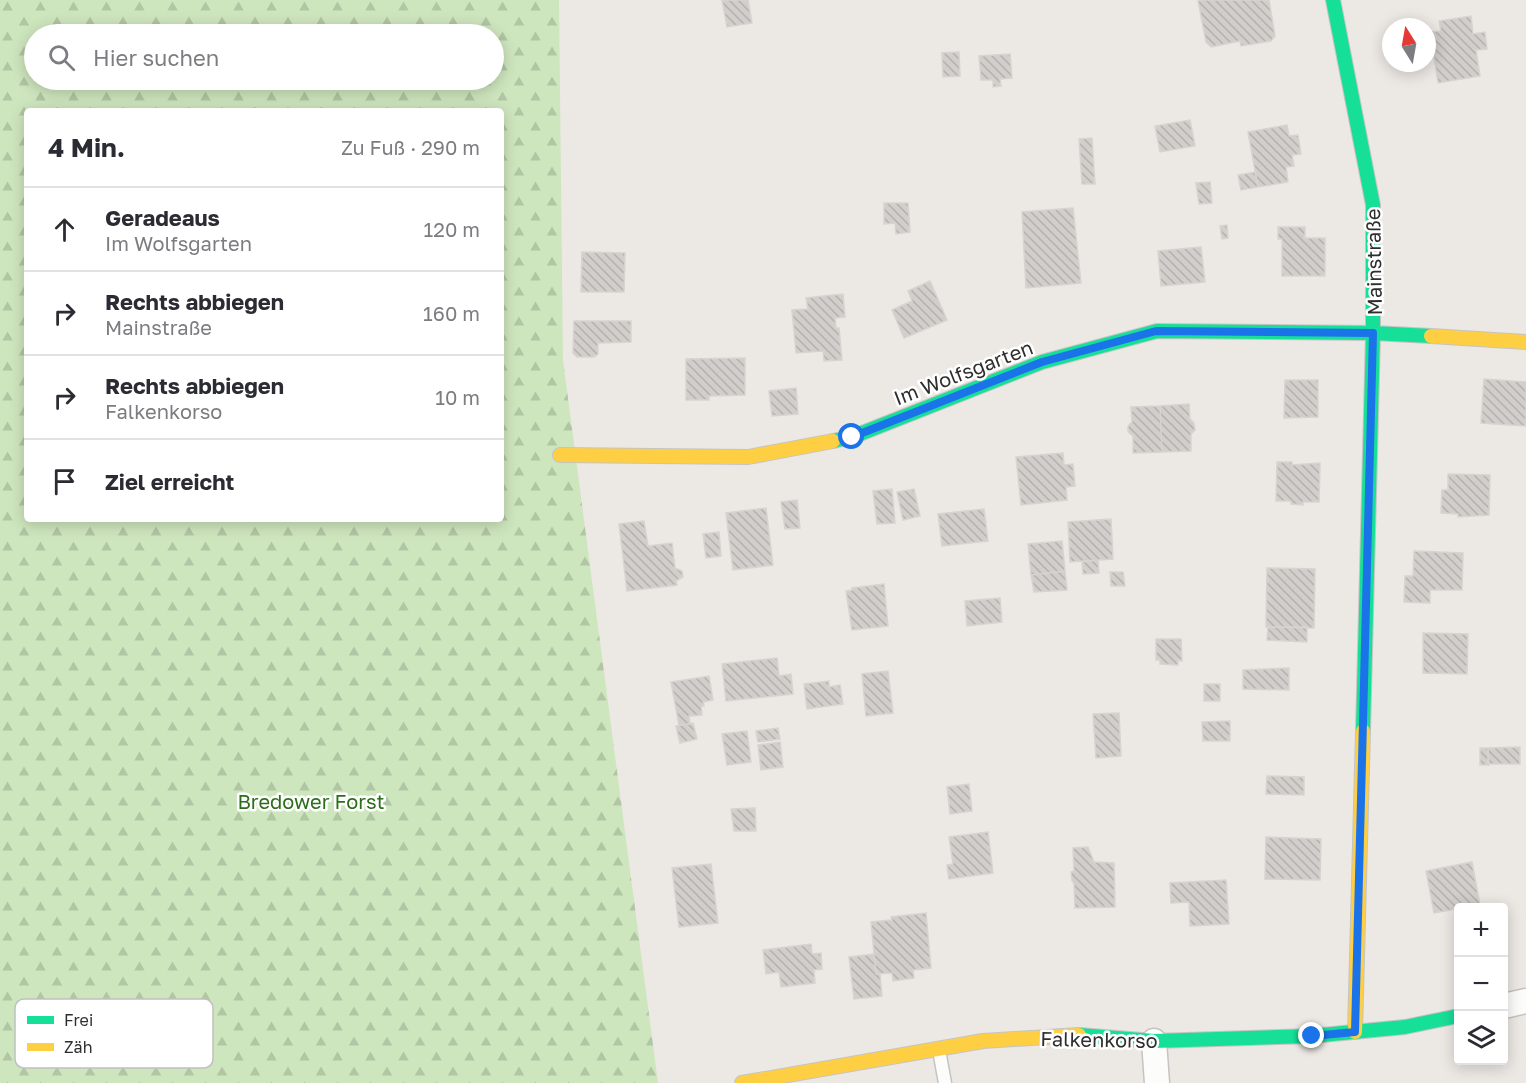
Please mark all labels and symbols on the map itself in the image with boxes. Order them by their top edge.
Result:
north arrow [1382,18,1436,72]
street label: Mainstraße [1360,208,1386,316]
street label: Im Wolfsgarten [890,334,1036,410]
route start [838,423,864,449]
park label: Bredower Forst [237,789,385,813]
legend [15,999,213,1068]
text: Frei [64,1010,93,1030]
route end [1298,1022,1324,1048]
street label: Falkenkorso [1040,1026,1158,1052]
text: Zäh [64,1037,92,1057]

